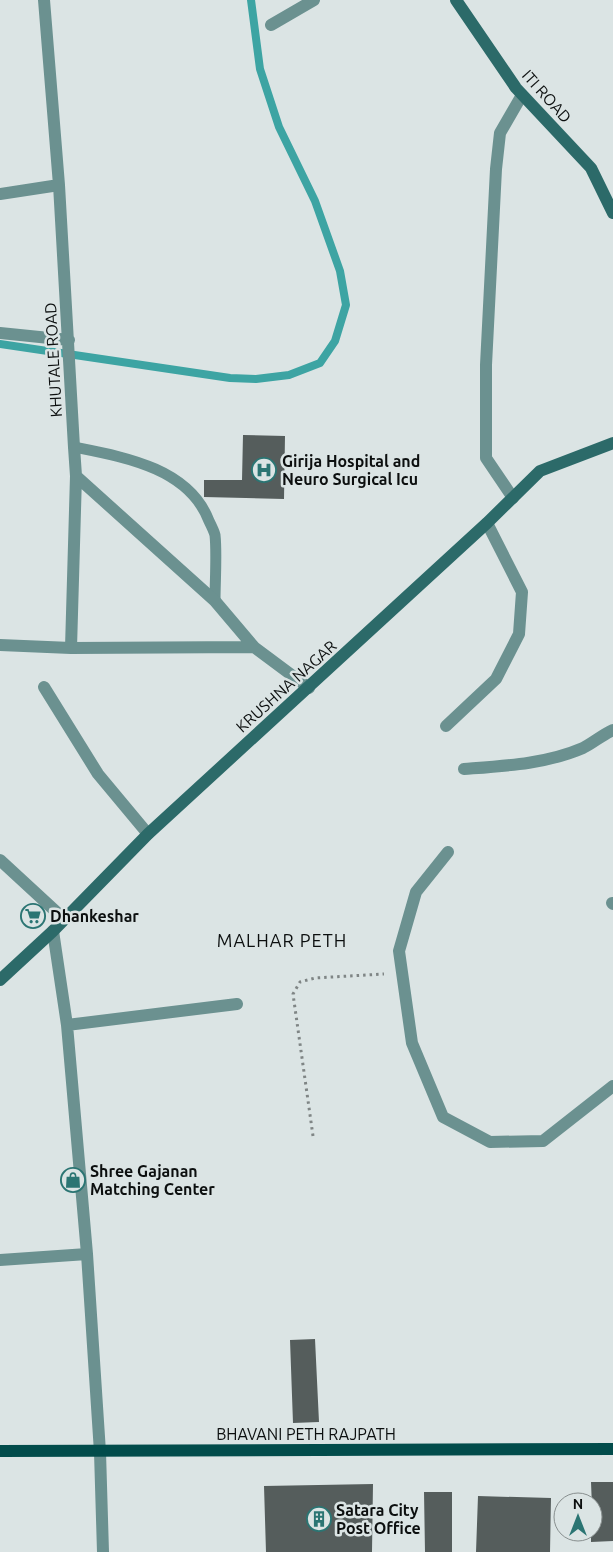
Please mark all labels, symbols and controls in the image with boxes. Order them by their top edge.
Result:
street label: ITI ROAD [519,66,575,126]
street label: KHUTALE ROAD [41,302,65,418]
place label: Girija Hospital and Neuro Surgical Icu [282,452,420,488]
hospital icon: Girija Hospital and Neuro Surgical Icu [251,457,277,483]
street label: KRUSHNA NAGAR [232,636,340,736]
supermarket icon: Dhankeshar [20,903,46,929]
place label: Dhankeshar [50,907,139,925]
district label: MALHAR PETH [217,930,347,950]
place label: Shree Gajanan Matching Center [90,1162,215,1198]
shop icon: Shree Gajanan Matching Center [60,1167,86,1193]
street label: BHAVANI PETH RAJPATH [216,1425,396,1443]
north arrow [553,1492,603,1542]
text: N [573,1496,583,1512]
place label: Satara City Post Office [336,1501,421,1537]
building icon: Satara City Post Office [306,1506,332,1532]

